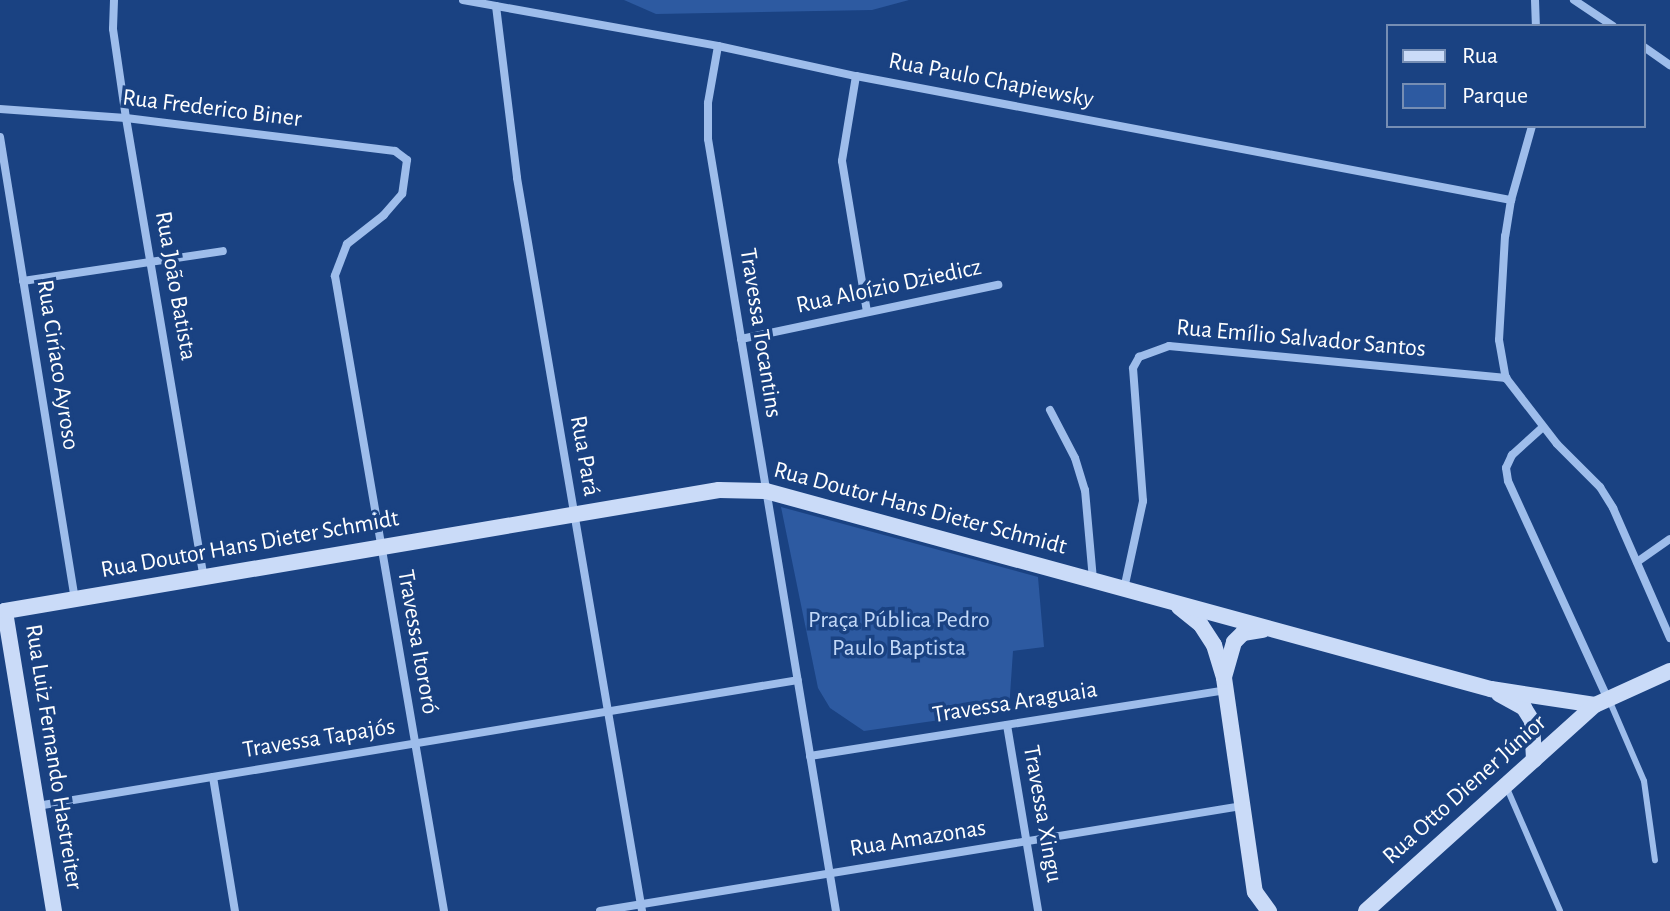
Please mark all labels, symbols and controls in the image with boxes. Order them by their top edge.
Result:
legend [1386,24,1646,128]
text: Rua [1462,44,1498,68]
street label: Rua Paulo Chapiewsky [886,47,1096,115]
street label: Rua Frederico Biner [121,84,303,134]
text: Parque [1462,84,1528,108]
street label: Rua João Batista [148,209,202,363]
street label: Travessa Tocantins [732,246,788,420]
street label: Rua Aloízio Dziedicz [794,253,984,321]
street label: Rua Ciríaco Ayroso [29,278,85,452]
street label: Rua Emílio Salvador Santos [1175,314,1427,364]
street label: Rua Pará [563,413,605,499]
street label: Rua Doutor Hans Dieter Schmidt [770,456,1070,562]
street label: Rua Doutor Hans Dieter Schmidt [99,505,401,585]
street label: Travessa Itororó [390,568,444,716]
park label: Praça Pública Pedro Paulo Baptista [808,607,990,663]
street label: Rua Luiz Fernando Hastreiter [18,622,88,892]
street label: Travessa Araguaia [931,676,1099,730]
street label: Rua Otto Diener Júnior [1377,709,1553,871]
street label: Travessa Tapajós [241,713,397,765]
street label: Travessa Xingu [1016,743,1068,885]
street label: Rua Amazonas [848,814,988,864]

